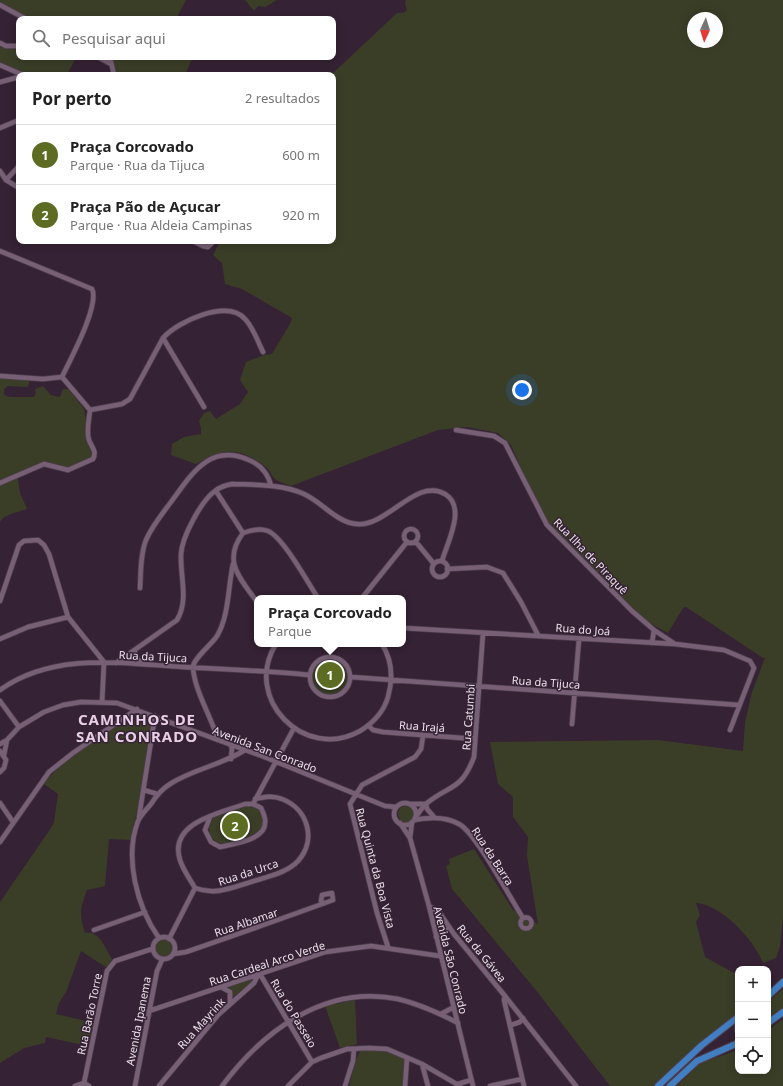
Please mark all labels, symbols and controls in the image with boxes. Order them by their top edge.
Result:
north arrow [687,12,723,48]
search box [16,16,336,60]
icon: search [30,27,52,49]
text: Pesquisar aqui [62,28,166,48]
text: Por perto [32,87,112,110]
text: 2 resultados [245,89,320,107]
text: Praça Corcovado [70,136,194,156]
text: 1 [41,146,49,164]
text: 600 m [282,146,320,164]
text: Parque · Rua da Tijuca [70,156,205,174]
text: Praça Pão de Açucar [70,196,221,216]
text: 2 [41,206,49,224]
text: 920 m [282,206,320,224]
text: Parque · Rua Aldeia Campinas [70,216,252,234]
your location [512,380,532,400]
street label: Rua Ilha de Piraquê [551,515,631,597]
popup [254,595,406,647]
text: Praça Corcovado [268,602,392,622]
street label: Rua do Joá [555,620,611,638]
text: Parque [268,622,312,640]
street label: Rua da Tijuca [118,647,188,665]
pin: 1 [317,660,343,690]
street label: Rua da Tijuca [511,672,581,692]
street label: Rua Catumbi [458,683,478,751]
district label: CAMINHOS DE SAN CONRADO [76,709,198,746]
street label: Rua Irajá [399,717,445,735]
street label: Avenida San Conrado [211,722,320,776]
street label: Rua Quinta da Boa Vista [353,806,399,930]
pin: 2 [222,811,248,841]
street label: Rua da Barra [469,824,517,888]
street label: Rua da Urca [216,855,280,889]
street label: Rua Albamar [212,904,280,940]
street label: Avenida São Conrado [430,905,472,1016]
street label: Rua da Gávea [454,921,510,985]
street label: Rua Cardeal Arco Verde [207,937,327,989]
map controls [735,966,771,1074]
button: + [735,966,771,1002]
street label: Rua Barão Torre [73,972,105,1056]
street label: Avenida Ipanema [122,975,154,1067]
street label: Rua do Passeio [267,976,321,1051]
street label: Rua Mayrink [174,994,228,1052]
button: − [735,1002,771,1038]
button: locate [735,1038,771,1074]

